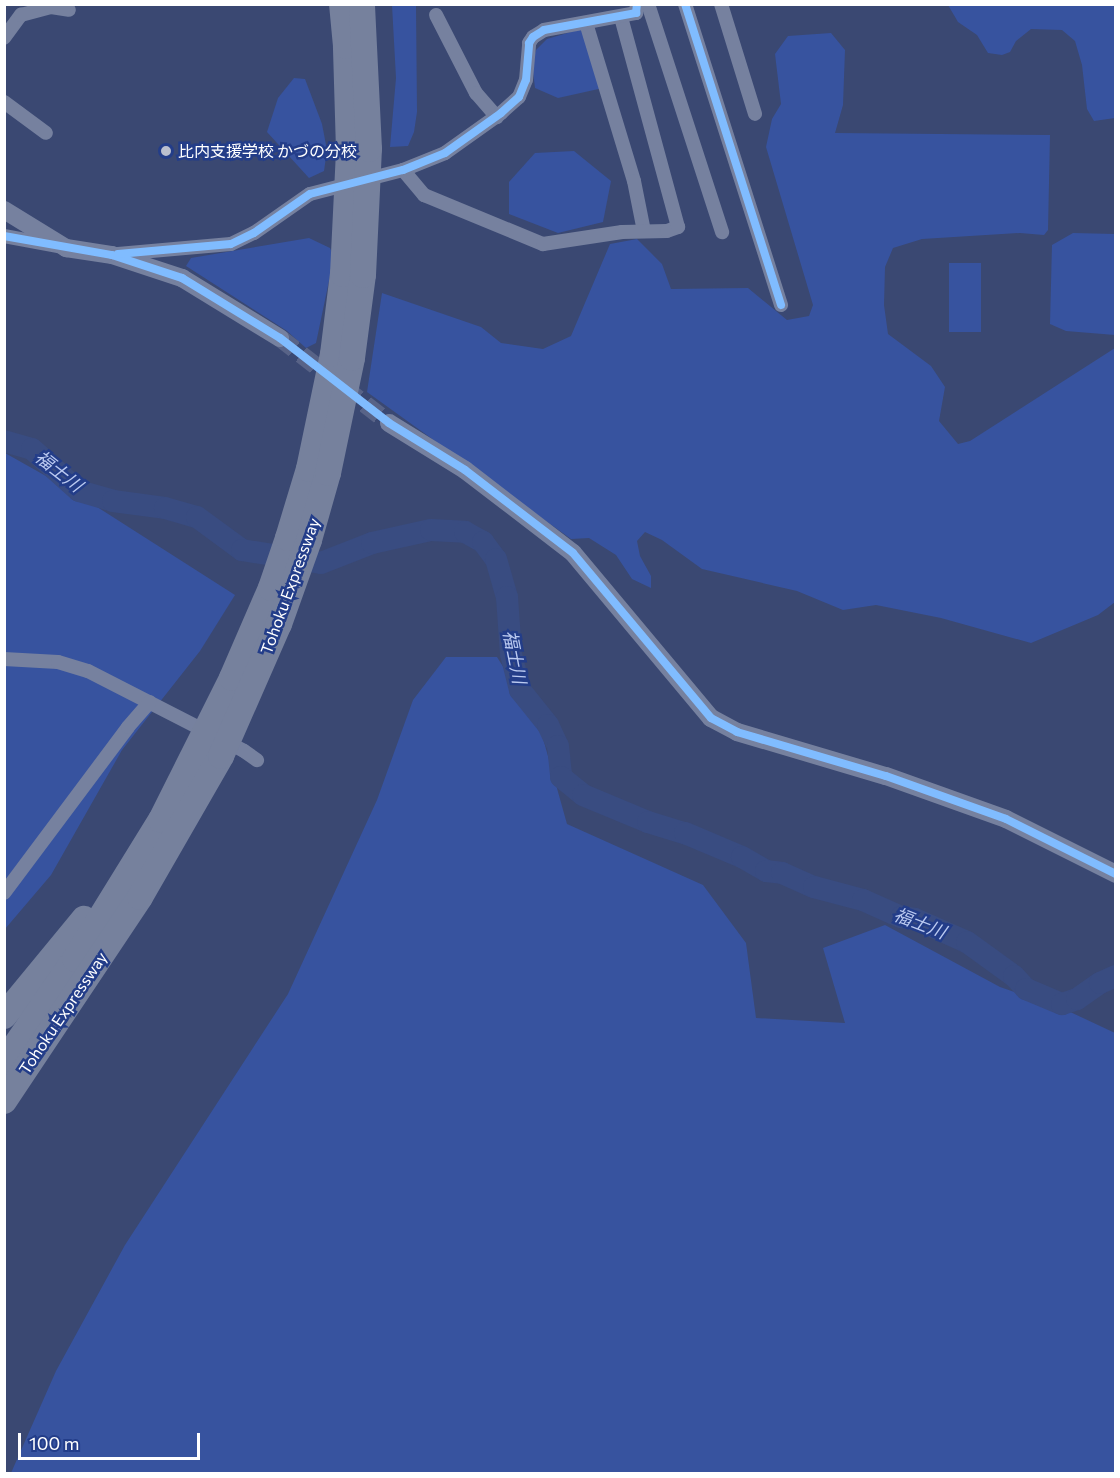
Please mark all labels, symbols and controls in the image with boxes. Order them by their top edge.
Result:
place label: 比内支援学校 かづの分校 [178,141,357,161]
marker: 比内支援学校 かづの分校 [159,144,173,158]
water label: 福士川 [31,446,87,496]
street label: Tohoku Expressway [256,515,324,657]
water label: 福士川 [499,628,531,686]
water label: 福士川 [891,903,949,943]
street label: Tohoku Expressway [15,948,111,1078]
scale bar [21,1421,202,1459]
text: 100 m [29,1432,79,1454]

